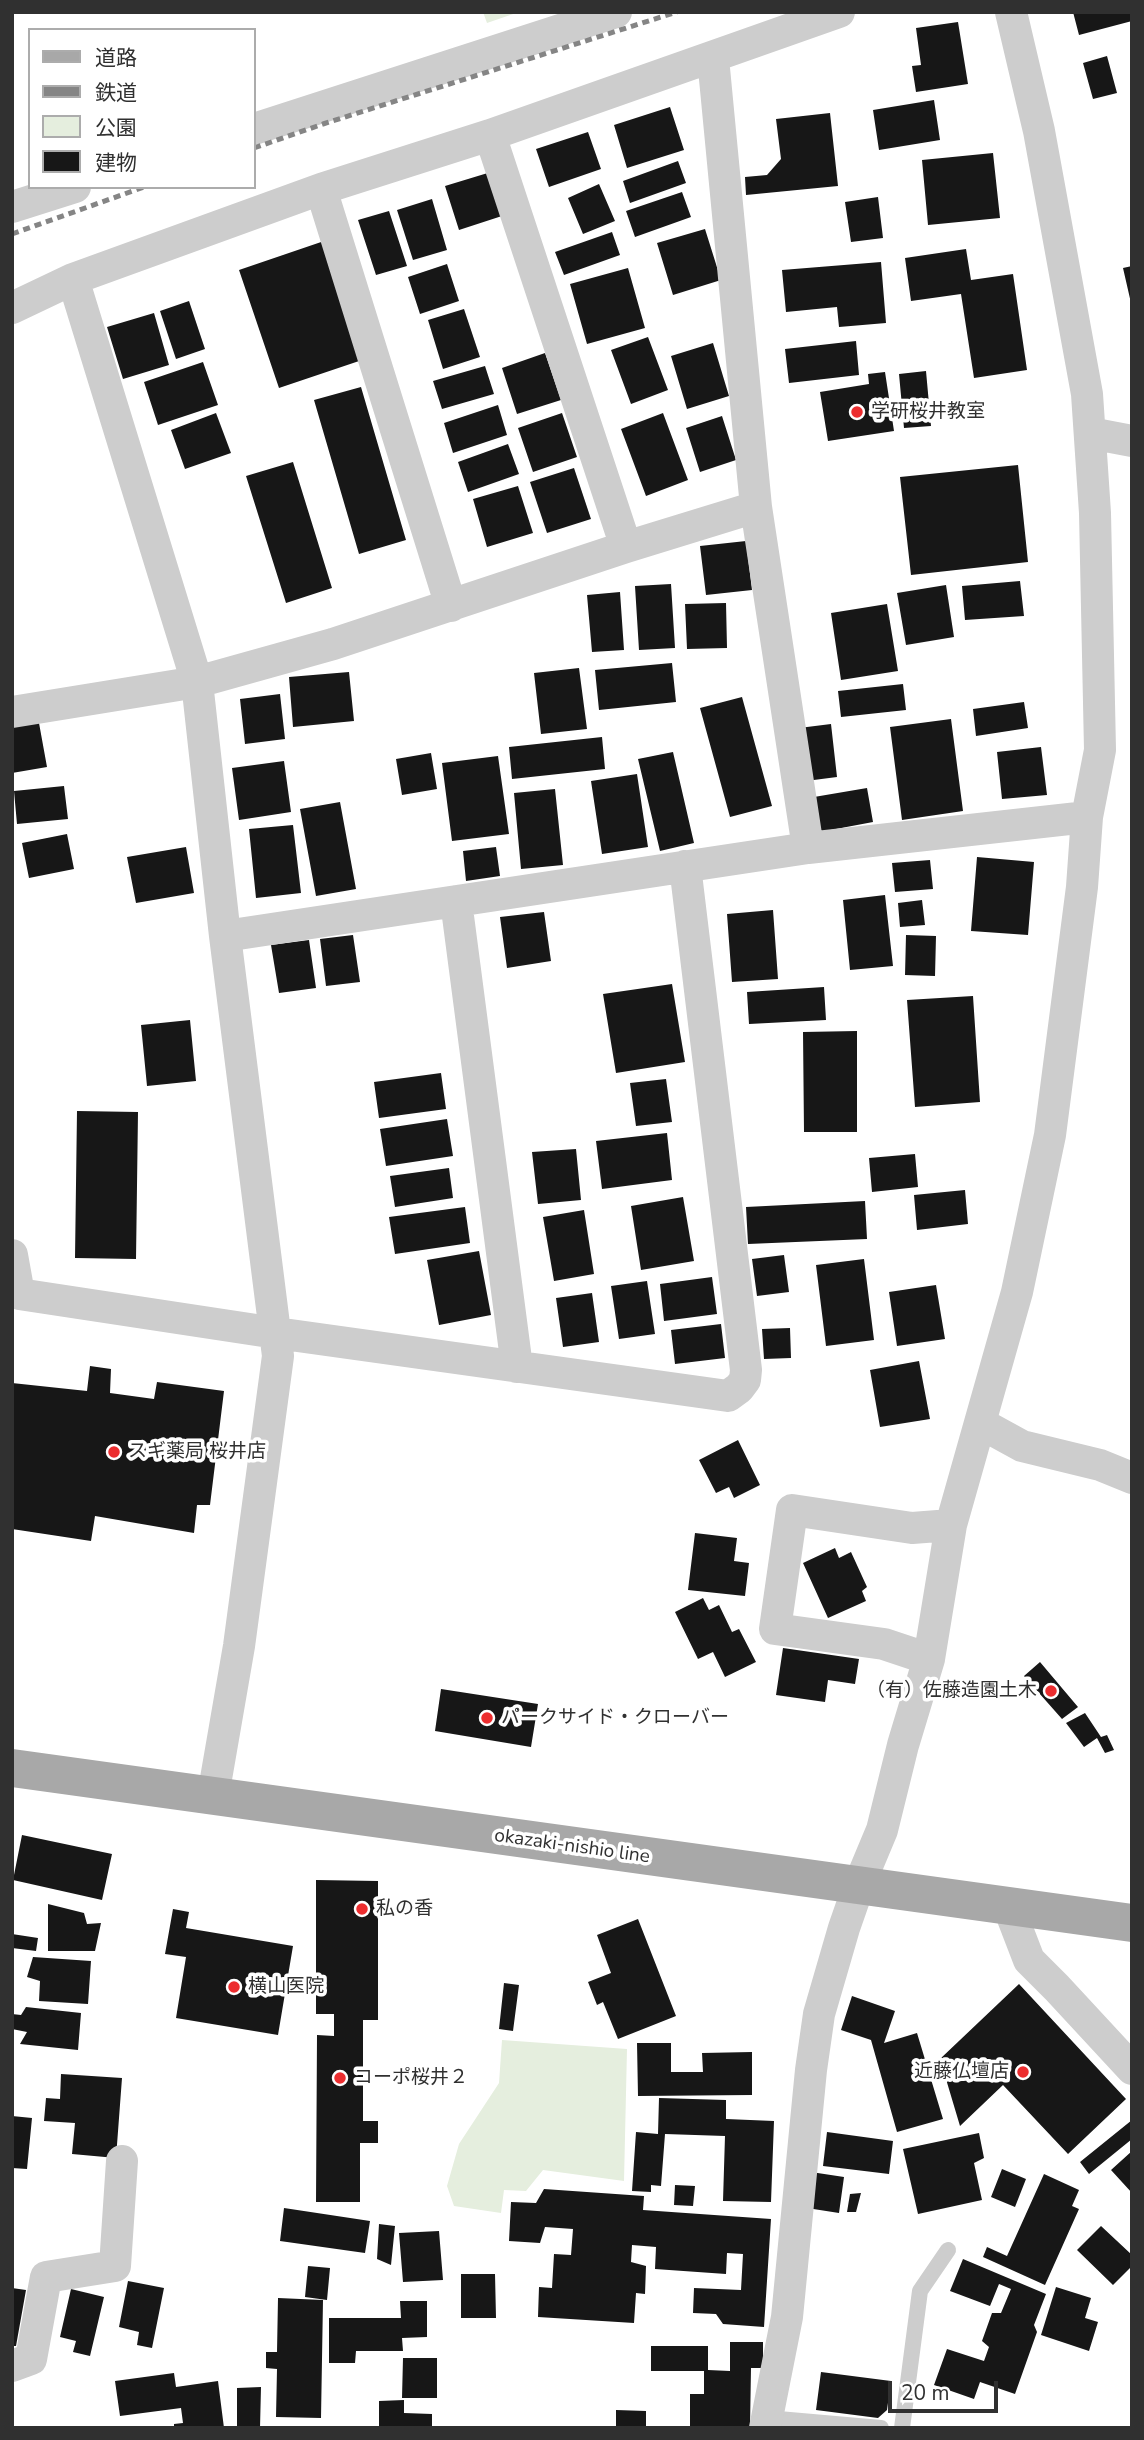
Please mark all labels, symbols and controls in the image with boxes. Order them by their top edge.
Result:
legend [28,28,256,189]
text: 道路 [95,44,137,72]
text: 鉄道 [95,79,137,107]
text: 公園 [95,114,137,142]
text: 建物 [95,149,137,177]
place label: 学研桜井教室 [871,401,985,423]
marker: 学研桜井教室 [849,404,865,420]
place label: スギ薬局 桜井店 [128,1441,266,1463]
marker: スギ薬局 桜井店 [106,1444,122,1460]
place label: （有）佐藤造園土木 [866,1680,1037,1702]
marker: （有）佐藤造園土木 [1043,1683,1059,1699]
place label: パークサイド・クローバー [501,1707,729,1729]
marker: パークサイド・クローバー [479,1710,495,1726]
street label: okazaki-nishio line [493,1825,651,1869]
place label: 私の香 [376,1898,433,1920]
marker: 私の香 [354,1901,370,1917]
place label: 横山医院 [248,1976,324,1998]
marker: 横山医院 [226,1979,242,1995]
place label: 近藤仏壇店 [914,2061,1009,2083]
marker: 近藤仏壇店 [1015,2064,1031,2080]
place label: コーポ桜井２ [354,2067,468,2089]
marker: コーポ桜井２ [332,2070,348,2086]
scale bar [892,2366,1002,2410]
text: 20 m [901,2379,950,2407]

